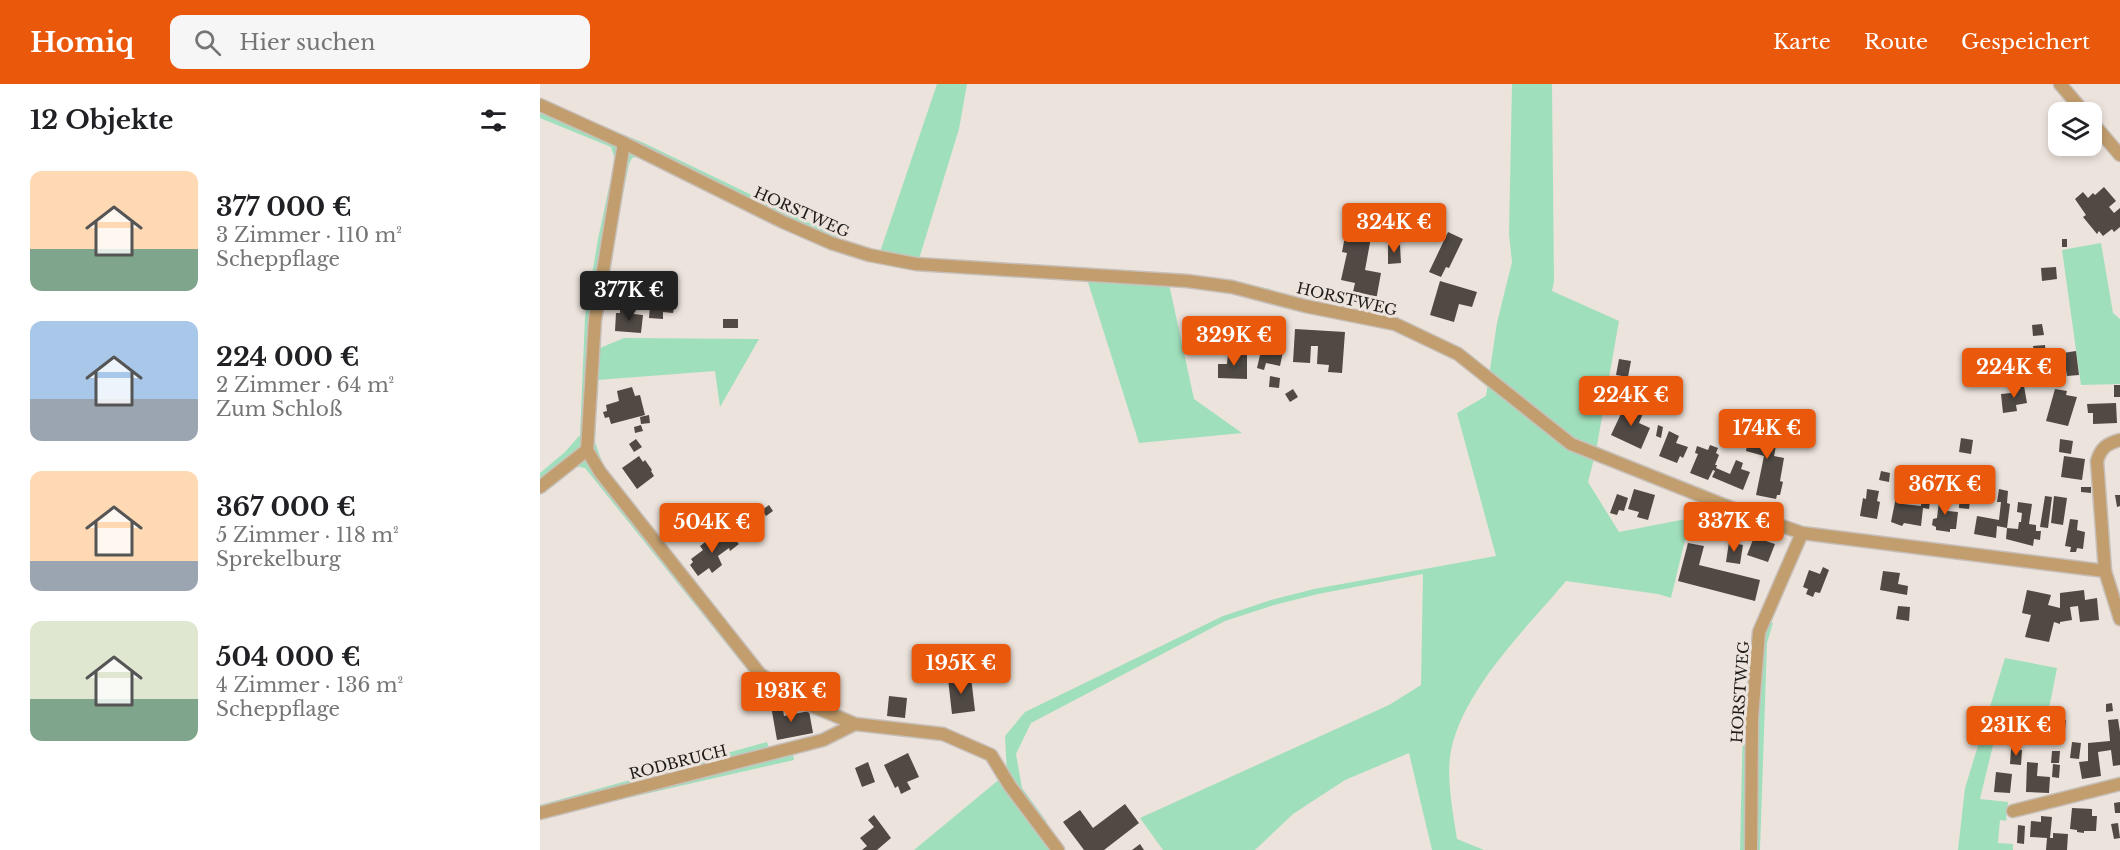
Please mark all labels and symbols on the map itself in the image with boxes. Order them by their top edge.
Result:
street label: HORSTWEG [751,182,853,242]
pin: 324K € [1345,203,1443,254]
pin: 377K € [580,271,678,322]
street label: HORSTWEG [1295,278,1399,320]
pin: 329K € [1185,316,1283,367]
pin: 224K € [1965,348,2063,399]
pin: 224K € [1582,376,1680,427]
pin: 174K € [1718,409,1816,460]
pin: 367K € [1896,465,1994,516]
pin: 337K € [1685,502,1783,553]
pin: 504K € [663,503,761,554]
street label: HORSTWEG [1727,640,1753,744]
pin: 195K € [912,644,1010,695]
pin: 193K € [742,672,840,723]
pin: 231K € [1967,706,2065,757]
street label: RODBRUCH [627,741,729,783]

